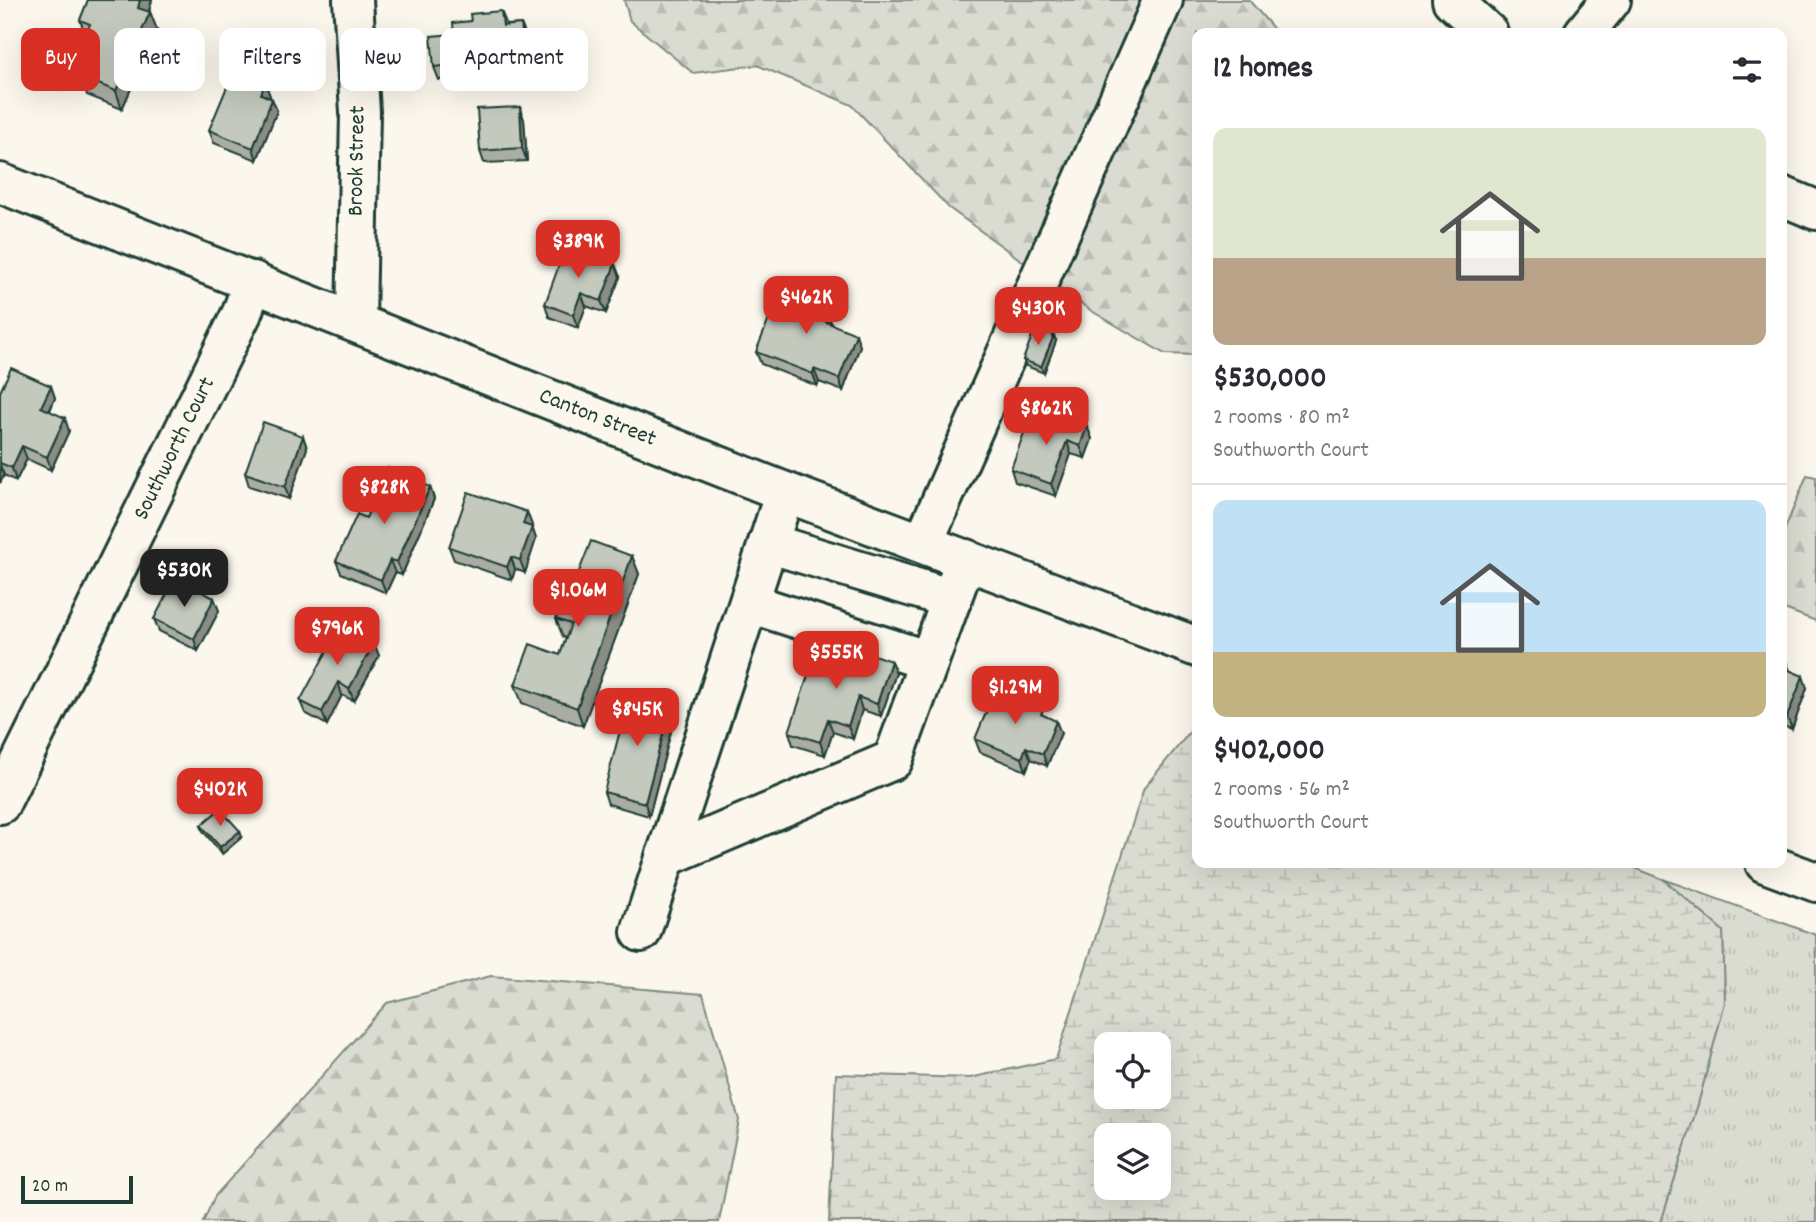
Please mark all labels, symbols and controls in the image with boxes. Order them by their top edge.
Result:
chip: Buy [21,28,100,91]
chip: Rent [114,28,205,91]
chip: Filters [219,28,326,91]
chip: New [340,28,426,91]
chip: Apartment [440,28,588,91]
text: 12 homes [1213,49,1313,92]
icon: filters [1728,51,1766,89]
street label: Brook Street [341,105,375,217]
icon: home [1427,173,1553,299]
pin: $389K [529,220,627,280]
text: $389K [552,226,604,259]
pin: $462K [757,276,855,336]
text: $462K [779,282,833,315]
pin: $430K [989,288,1087,347]
text: $430K [1011,293,1065,326]
text: $530,000 [1213,359,1327,402]
street label: Southworth Court [126,372,224,526]
street label: Canton Street [534,380,661,456]
pin: $862K [997,388,1095,447]
text: $862K [1020,393,1072,426]
text: 2 rooms · 80 m² [1213,402,1350,435]
text: Southworth Court [1213,435,1369,468]
pin: $828K [335,466,433,526]
text: $828K [359,472,409,505]
icon: home [1427,545,1553,671]
pin: $530K [135,550,233,609]
text: $530K [156,555,212,588]
pin: $1.06M [521,570,635,629]
text: $1.06M [549,575,607,608]
pin: $796K [288,608,386,667]
text: $796K [311,613,363,646]
pin: $555K [787,632,885,691]
text: $555K [809,637,863,670]
pin: $1.29M [958,666,1072,726]
text: $1.29M [988,672,1042,705]
pin: $845K [588,688,686,748]
text: $845K [611,694,663,727]
text: $402,000 [1213,731,1325,774]
pin: $402K [171,768,269,828]
text: $402K [193,774,247,807]
text: 2 rooms · 56 m² [1213,774,1350,807]
text: Southworth Court [1213,807,1369,840]
map controls [1094,1032,1171,1200]
button: locate [1094,1032,1171,1109]
button: layers [1094,1123,1171,1200]
scale bar [21,1173,133,1205]
text: 20 m [32,1174,68,1201]

